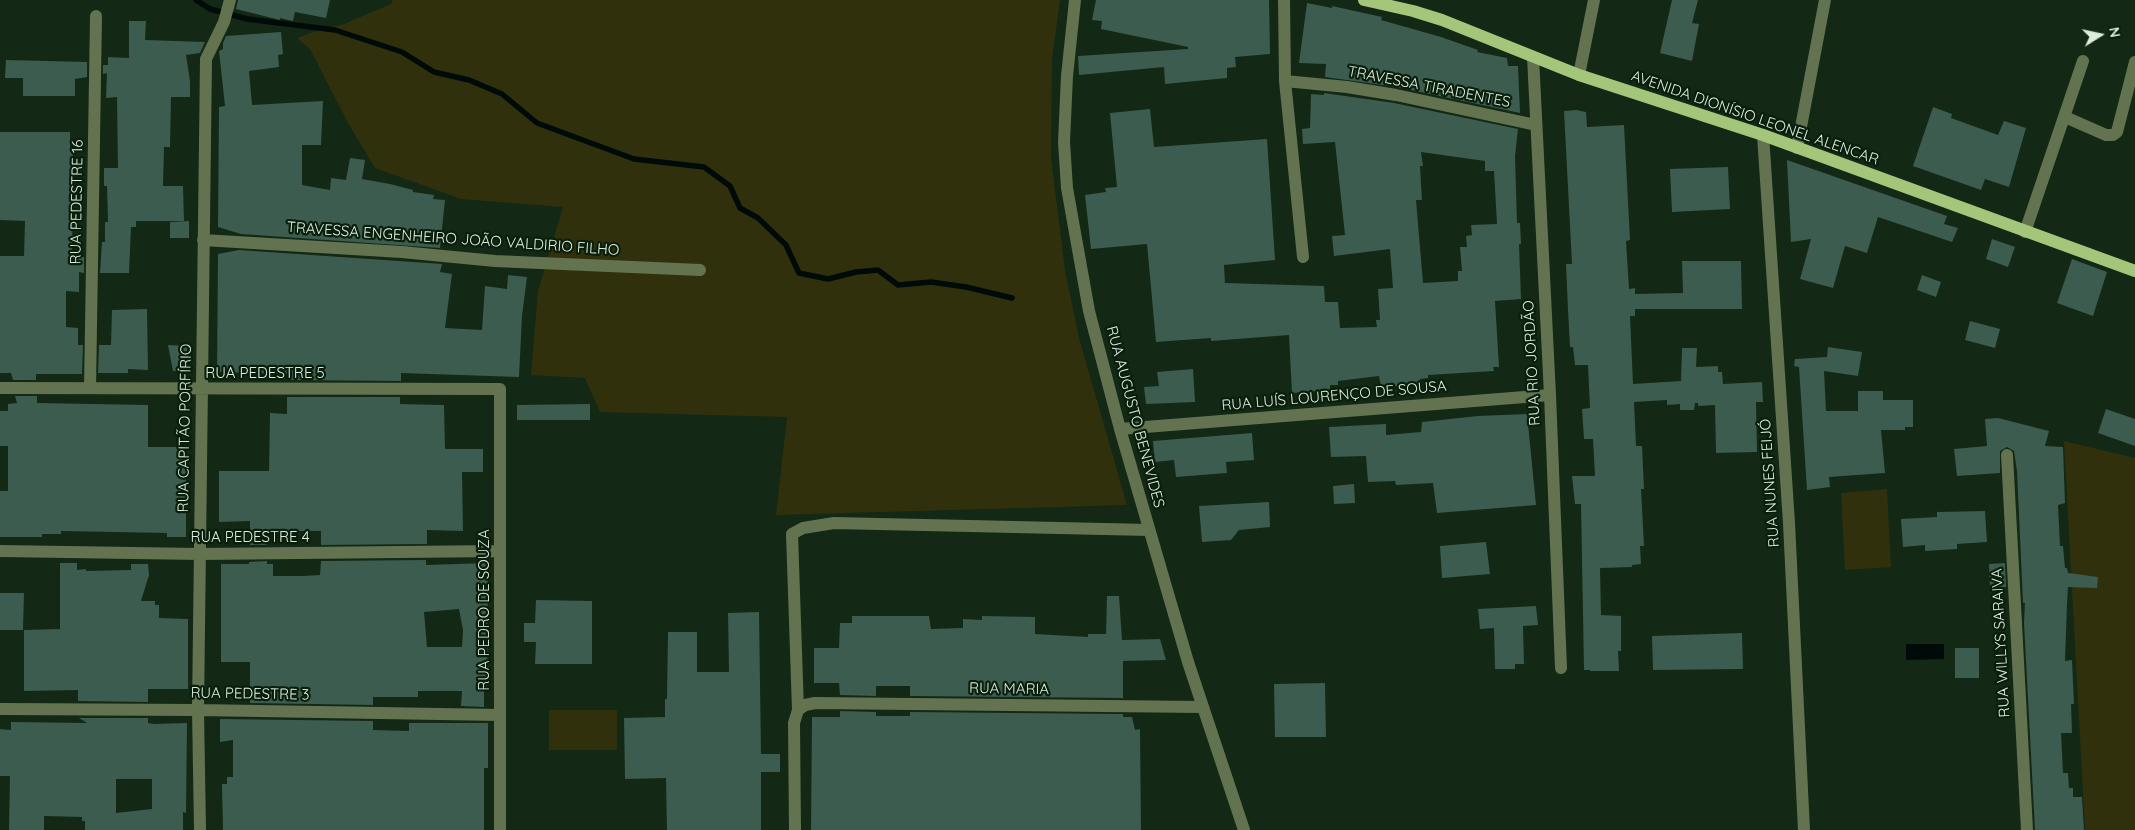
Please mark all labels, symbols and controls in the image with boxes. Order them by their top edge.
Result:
north arrow [2075,10,2125,60]
text: N [2105,26,2125,39]
street label: TRAVESSA TIRADENTES [1346,62,1512,112]
street label: AVENIDA DIONÍSIO LEONEL ALENCAR [1629,67,1881,169]
street label: RUA PEDESTRE 16 [67,139,87,265]
street label: TRAVESSA ENGENHEIRO JOÃO VALDIRIO FILHO [286,218,620,260]
street label: RUA RIO JORDÃO [1520,300,1544,426]
street label: RUA AUGUSTO BENEVIDES [1102,324,1168,510]
street label: RUA CAPITÃO PORFÍRIO [175,343,195,513]
street label: RUA PEDESTRE 5 [205,364,325,382]
street label: RUA LUÍS LOURENÇO DE SOUSA [1221,377,1447,415]
street label: RUA NUNES FEIJÓ [1757,418,1783,548]
street label: RUA PEDESTRE 4 [190,528,310,546]
street label: RUA PEDRO DE SOUZA [475,529,493,691]
street label: RUA WILLYS SARAIVA [1988,568,2014,718]
street label: RUA MARIA [969,679,1049,699]
street label: RUA PEDESTRE 3 [190,684,310,704]

